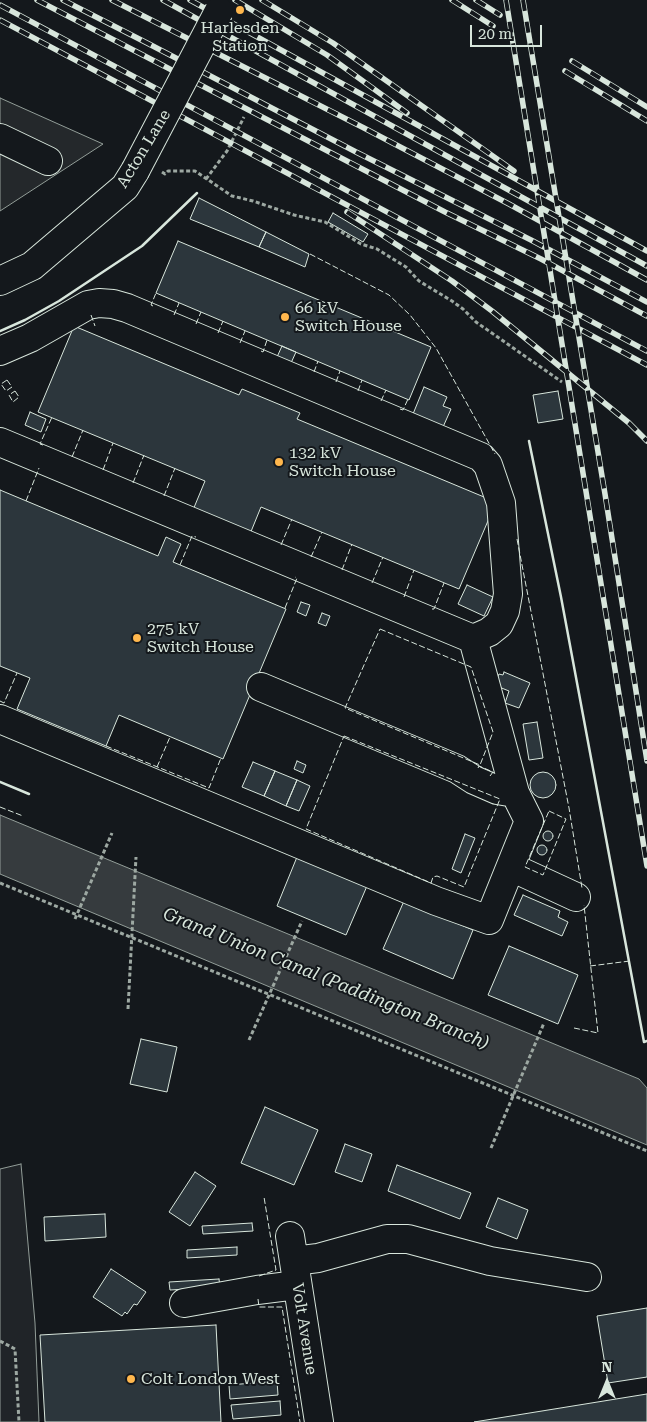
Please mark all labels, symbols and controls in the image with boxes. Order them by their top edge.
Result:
marker: Harlesden Station [234,4,246,16]
scale bar [472,15,544,47]
place label: Harlesden Station [200,18,280,56]
text: 20 m [478,25,512,43]
street label: Acton Lane [113,106,175,192]
place label: 66 kV Switch House [295,298,402,336]
marker: 66 kV Switch House [279,311,291,323]
place label: 132 kV Switch House [289,443,396,481]
marker: 132 kV Switch House [273,456,285,468]
place label: 275 kV Switch House [147,619,254,657]
marker: 275 kV Switch House [131,632,143,644]
water label: Grand Union Canal (Paddington Branch) [160,903,492,1055]
street label: Volt Avenue [287,1282,321,1376]
north arrow [582,1357,632,1407]
text: N [602,1359,612,1375]
place label: Colt London West [141,1369,280,1389]
marker: Colt London West [125,1373,137,1385]

